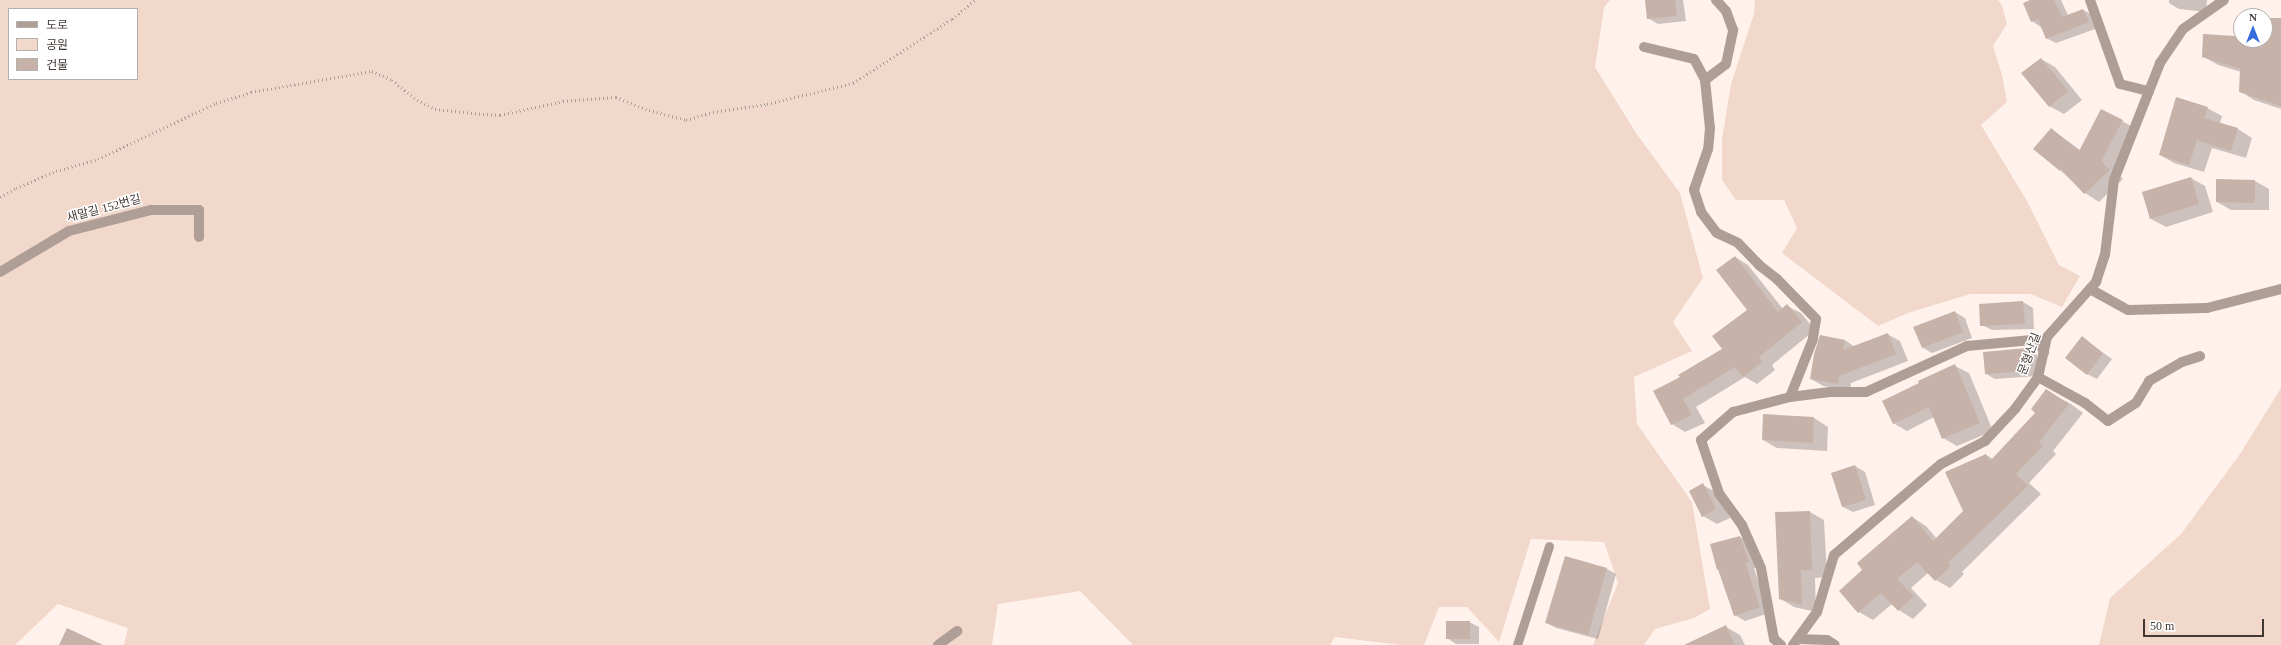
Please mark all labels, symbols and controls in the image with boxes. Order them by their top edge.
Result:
legend [8,8,138,80]
north arrow [2233,8,2273,48]
text: N [2249,11,2257,23]
text: 도로 [46,18,68,32]
text: 공원 [46,38,68,52]
text: 건물 [46,58,68,72]
street label: 새말길 152번길 [65,192,143,226]
street label: 문형산길 [2016,331,2044,377]
scale bar [2145,611,2266,637]
text: 50 m [2150,619,2174,633]

